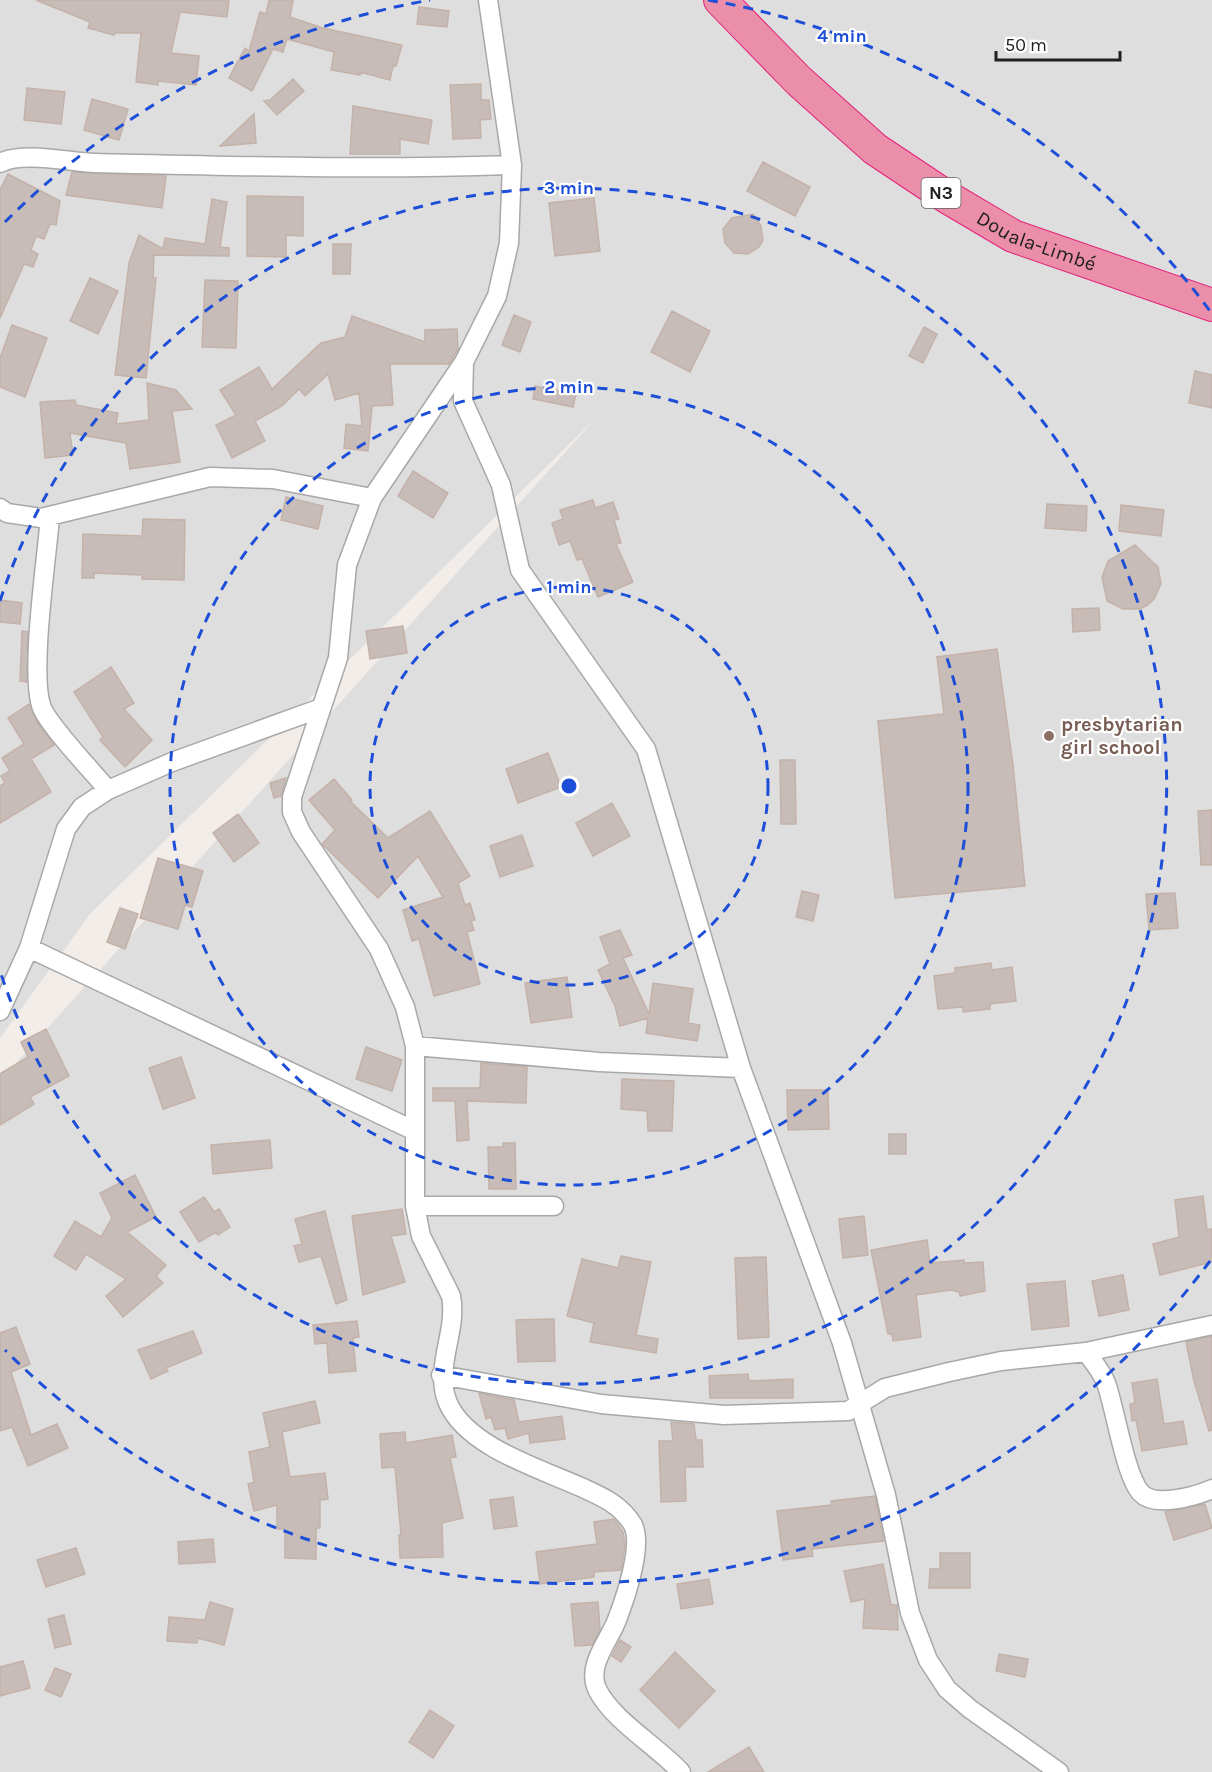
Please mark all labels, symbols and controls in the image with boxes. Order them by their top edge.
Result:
scale bar [996,24,1120,62]
text: 4 min [817,25,867,47]
text: 50 m [1005,34,1047,56]
text: 3 min [544,177,594,199]
road number: N3 [922,178,960,208]
street label: Douala-Limbé [973,206,1099,276]
text: 2 min [544,376,594,398]
text: 1 min [546,576,592,598]
place label: presbytarian girl school [1061,713,1183,759]
marker: presbytarian girl school [1042,729,1056,743]
centre of rings [559,776,579,796]

